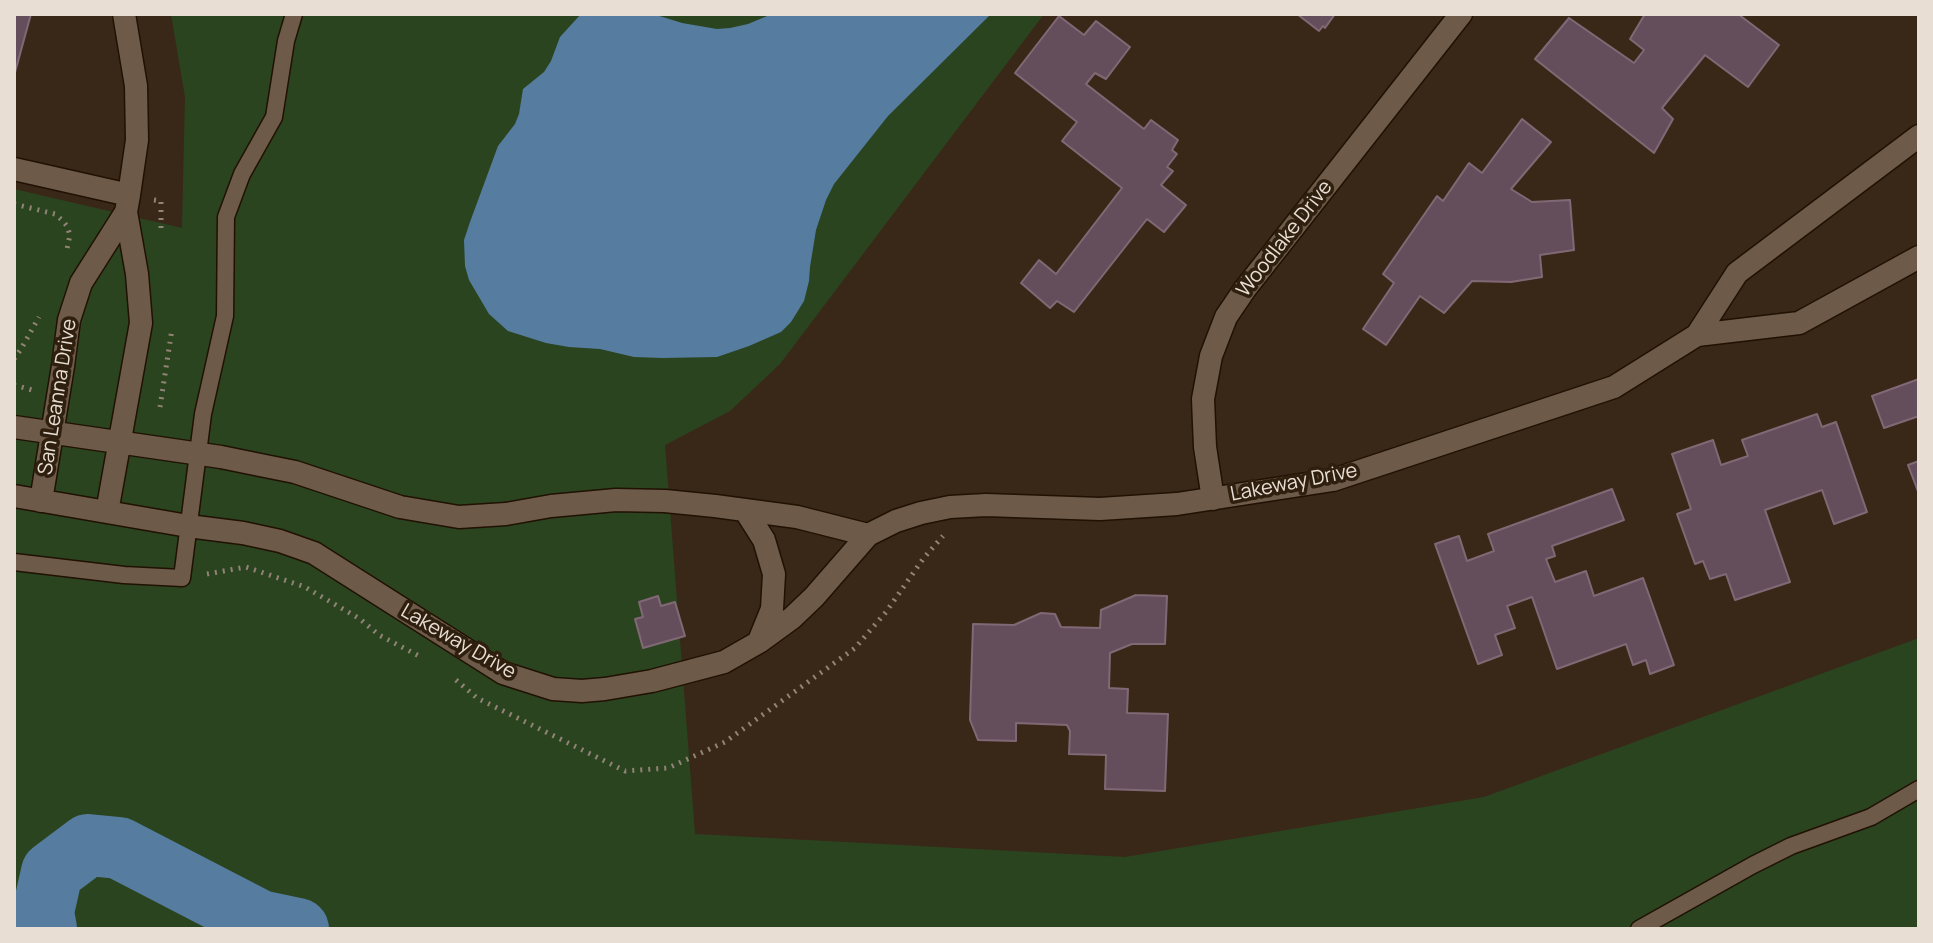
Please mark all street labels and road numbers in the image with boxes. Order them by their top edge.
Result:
street label: Woodlake Drive [1232,176,1338,302]
street label: San Leanna Drive [34,317,82,477]
street label: Lakeway Drive [1228,459,1360,507]
street label: Lakeway Drive [396,599,520,685]

